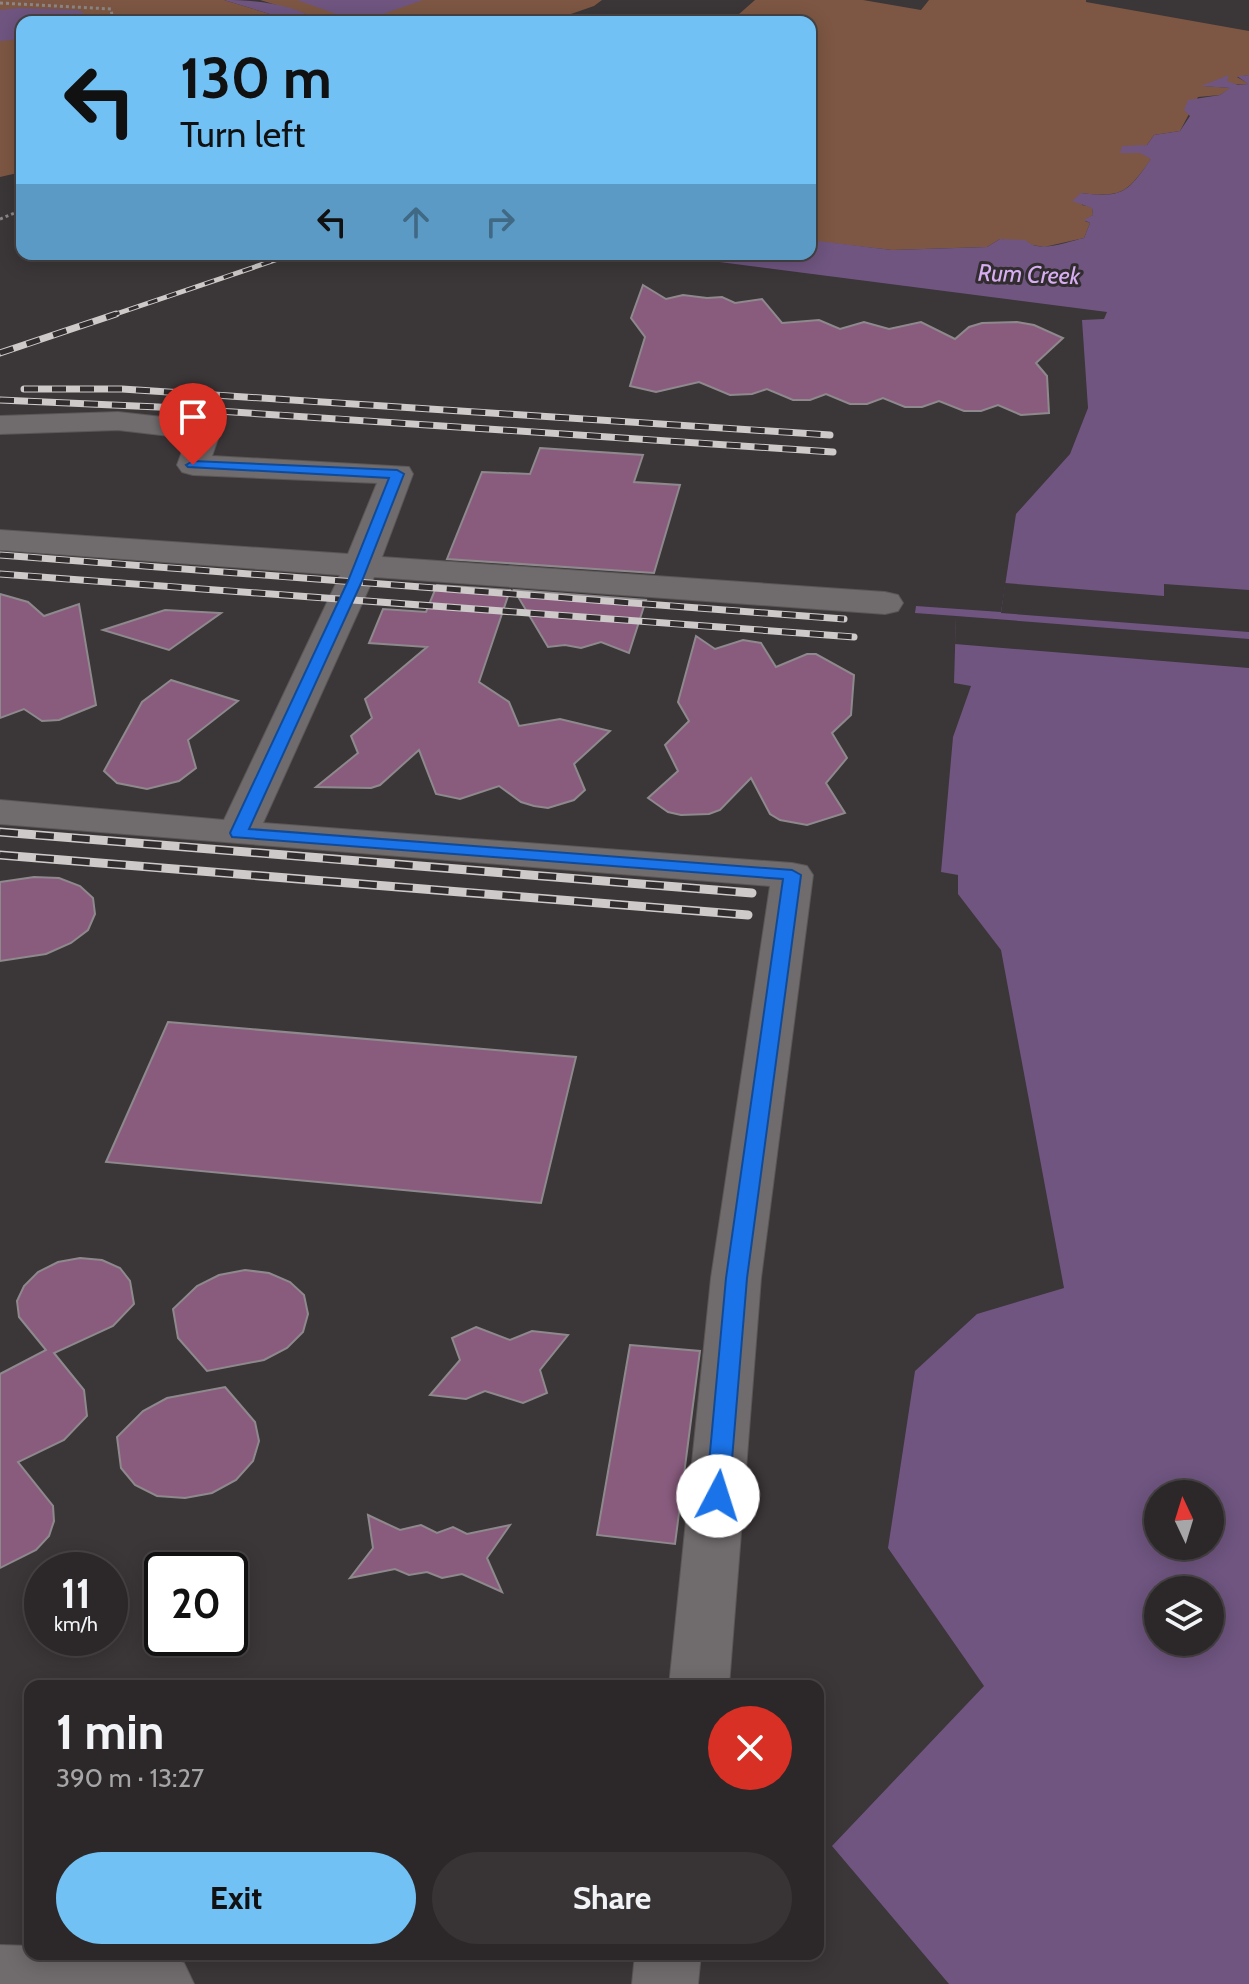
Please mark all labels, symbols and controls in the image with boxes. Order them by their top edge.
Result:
text: 130 m [180,44,332,112]
icon: left [48,48,152,152]
text: Turn left [180,112,305,156]
icon: left [310,200,354,244]
icon: ahead [394,200,438,244]
icon: right [478,200,522,244]
water label: Rum Creek [977,258,1081,290]
pin [159,383,227,465]
icon: arrive [171,395,215,439]
position arrow [676,1454,760,1538]
north arrow [1144,1480,1224,1560]
map controls [1144,1480,1224,1656]
speed limit sign: 20 [144,1552,248,1656]
text: 11 [61,1569,91,1618]
button: layers [1144,1576,1224,1656]
text: km/h [54,1612,98,1636]
text: 1 min [56,1703,164,1761]
button: close [708,1706,792,1790]
text: 390 m · 13:27 [56,1762,204,1794]
button: Exit [56,1852,416,1944]
button: Share [432,1852,792,1944]

